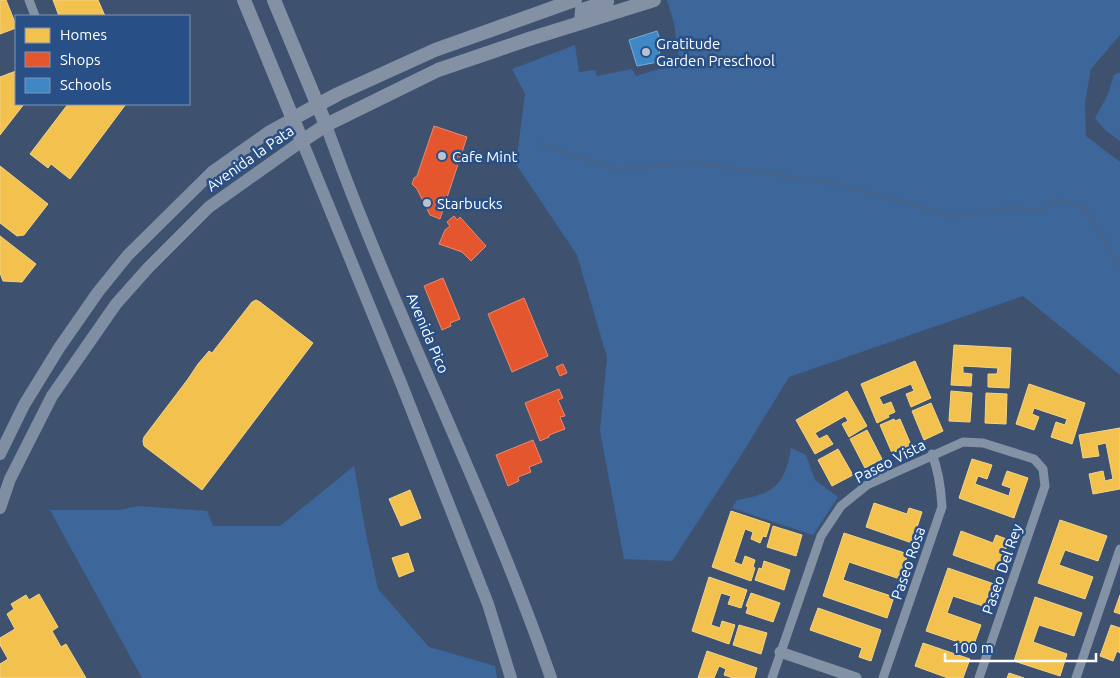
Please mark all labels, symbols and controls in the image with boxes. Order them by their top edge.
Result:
legend [15,15,190,105]
text: Homes [60,26,107,43]
place label: Gratitude Garden Preschool [656,35,775,69]
marker: Gratitude Garden Preschool [640,46,652,58]
text: Shops [60,51,101,68]
text: Schools [60,76,111,93]
street label: Avenida la Pata [203,122,297,194]
place label: Cafe Mint [452,148,518,165]
marker: Cafe Mint [436,150,448,162]
place label: Starbucks [437,195,503,212]
marker: Starbucks [421,197,433,209]
street label: Avenida Pico [403,290,453,376]
street label: Paseo Vista [852,436,928,486]
street label: Paseo Del Rey [979,522,1025,616]
street label: Paseo Rosa [888,524,928,602]
scale bar [945,630,1096,662]
text: 100 m [952,639,994,656]

